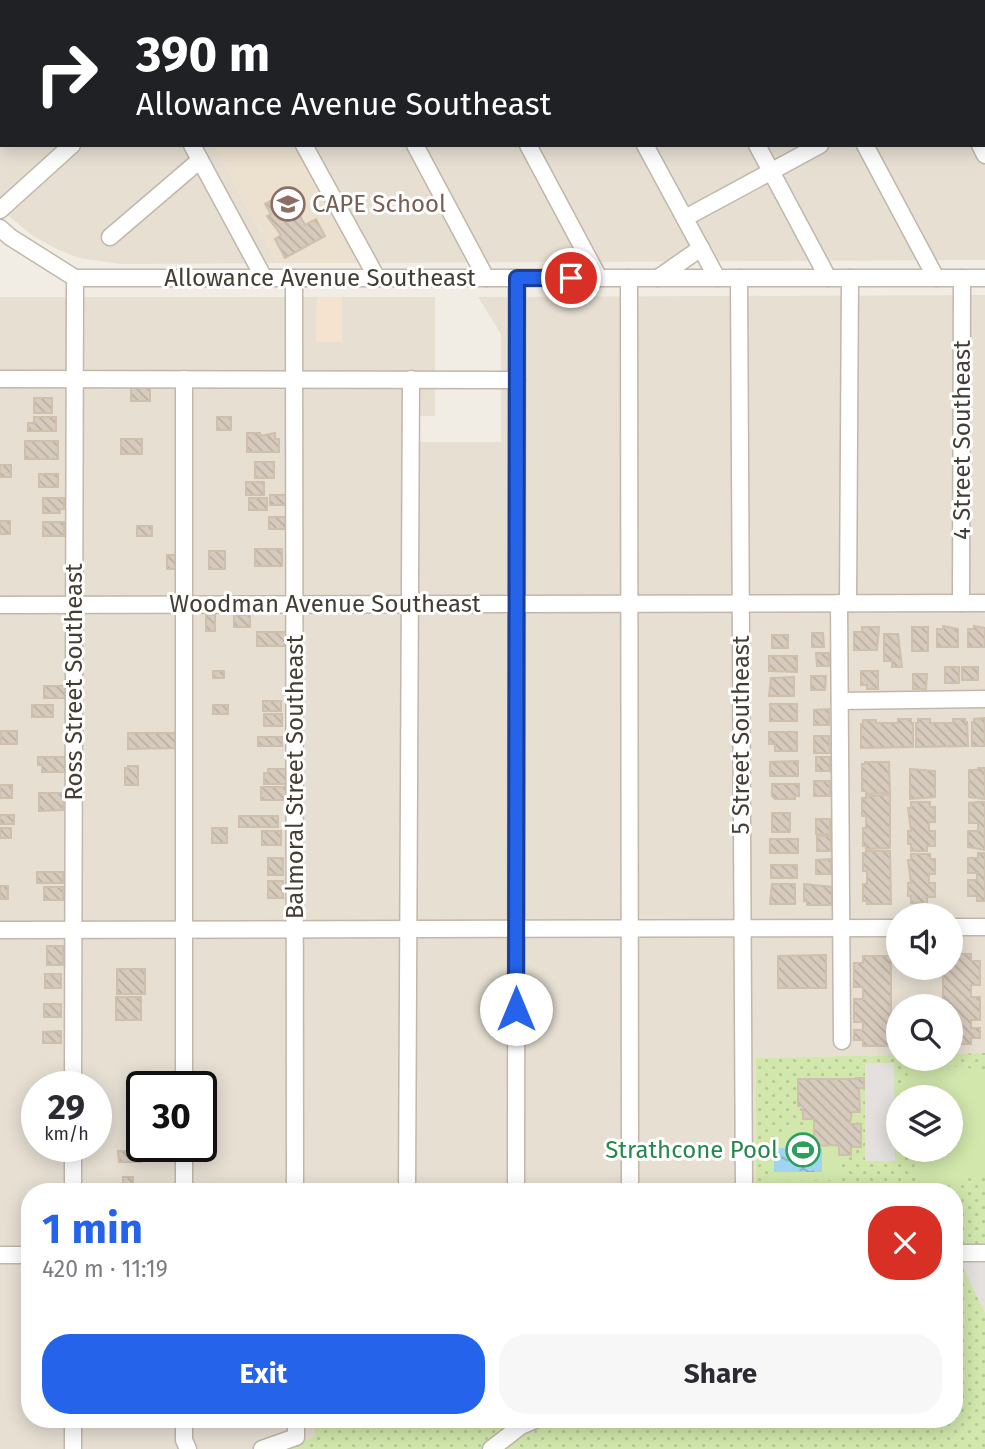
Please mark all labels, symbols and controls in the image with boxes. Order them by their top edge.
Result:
text: 390 m [136,25,270,84]
icon: right [21,28,112,119]
text: Allowance Avenue Southeast [136,85,551,123]
school or university icon: CAPE School [269,185,307,223]
place label: CAPE School [312,190,446,218]
pin [541,248,601,308]
icon: arrive [552,259,590,297]
street label: Allowance Avenue Southeast [164,264,476,292]
street label: 4 Street Southeast [948,340,976,540]
street label: Ross Street Southeast [60,563,88,801]
street label: Woodman Avenue Southeast [169,590,481,618]
street label: Balmoral Street Southeast [281,634,309,919]
street label: 5 Street Southeast [727,635,755,835]
map controls [886,903,963,1162]
button: sound [886,903,963,980]
position arrow [479,972,553,1046]
button: search [886,994,963,1071]
speed limit sign: 30 [126,1071,217,1162]
button: layers [886,1085,963,1162]
text: 29 [48,1086,85,1128]
text: km/h [44,1123,89,1145]
sports icon: Strathcone Pool [784,1131,822,1169]
place label: Strathcone Pool [605,1136,778,1164]
text: 1 min [42,1204,143,1254]
button: close [868,1206,942,1280]
text: 420 m · 11:19 [42,1255,168,1283]
button: Exit [42,1334,485,1414]
button: Share [499,1334,942,1414]

